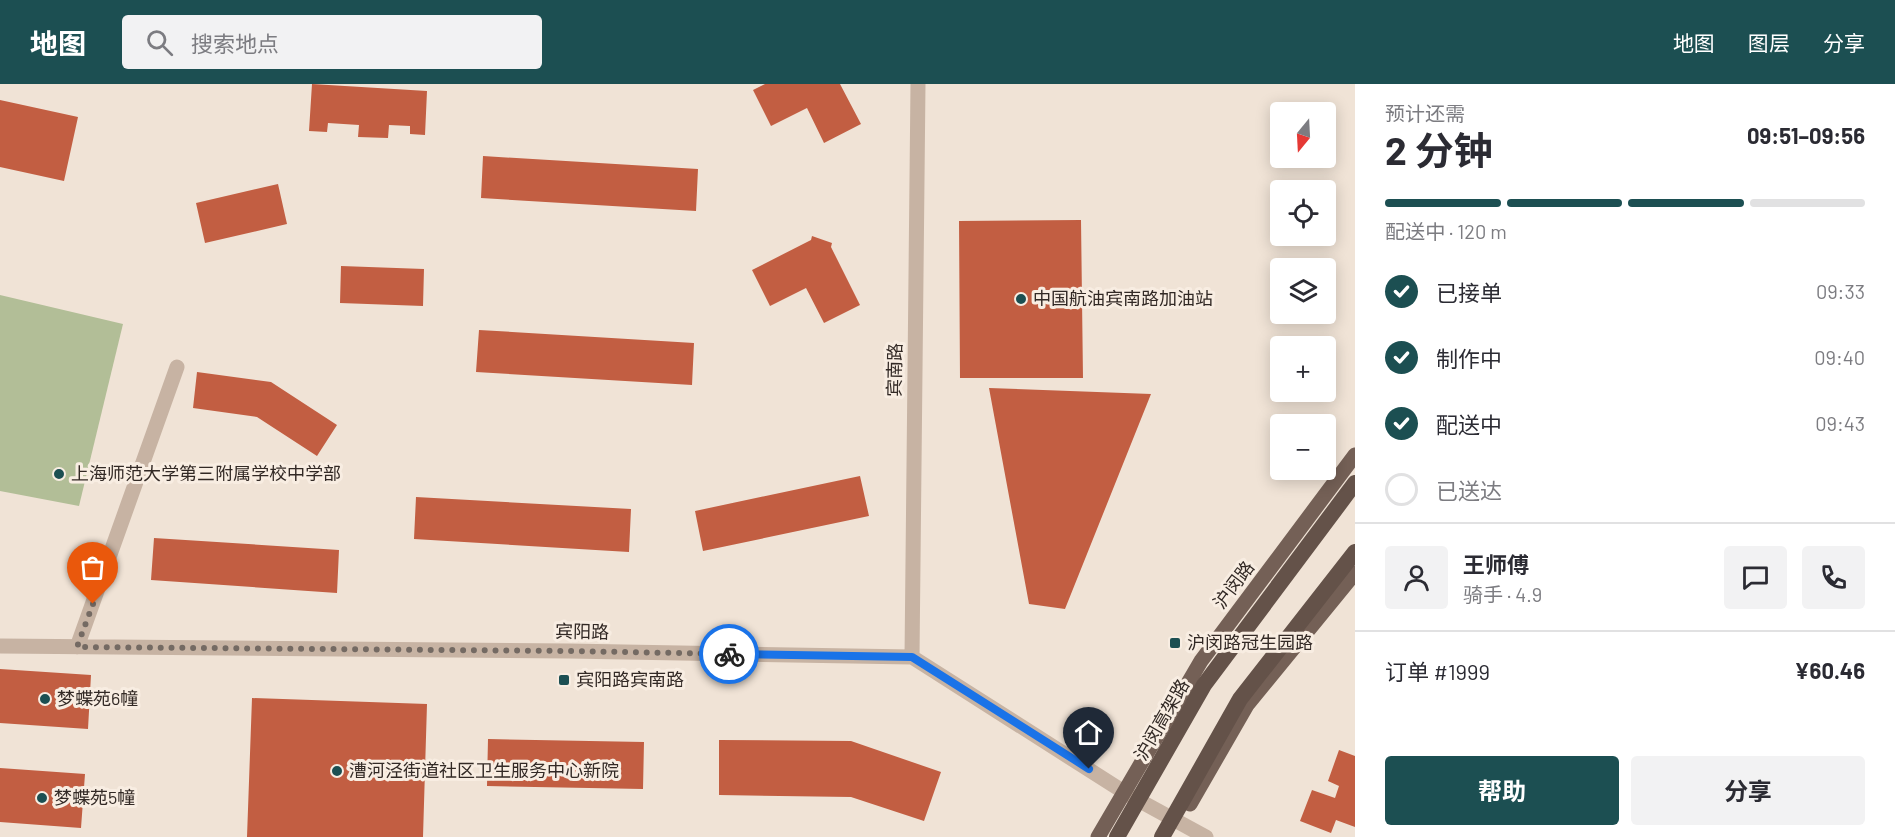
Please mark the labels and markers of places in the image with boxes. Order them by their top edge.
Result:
place label: 中国航油宾南路加油站 [1033,287,1213,309]
marker: 中国航油宾南路加油站 [1014,292,1028,306]
place label: 上海师范大学第三附属学校中学部 [71,462,341,484]
marker: 上海师范大学第三附属学校中学部 [52,467,66,481]
pin [67,542,118,604]
place label: 沪闵路冠生园路 [1187,631,1313,653]
marker: 沪闵路冠生园路 [1168,636,1182,650]
place label: 宾阳路宾南路 [576,668,684,690]
marker: 宾阳路宾南路 [557,673,571,687]
place label: 梦蝶苑6幢 [57,687,138,709]
marker: 梦蝶苑6幢 [38,692,52,706]
pin [1063,707,1114,769]
place label: 漕河泾街道社区卫生服务中心新院 [349,759,619,781]
marker: 漕河泾街道社区卫生服务中心新院 [330,764,344,778]
place label: 梦蝶苑5幢 [54,786,135,808]
marker: 梦蝶苑5幢 [35,791,49,805]

